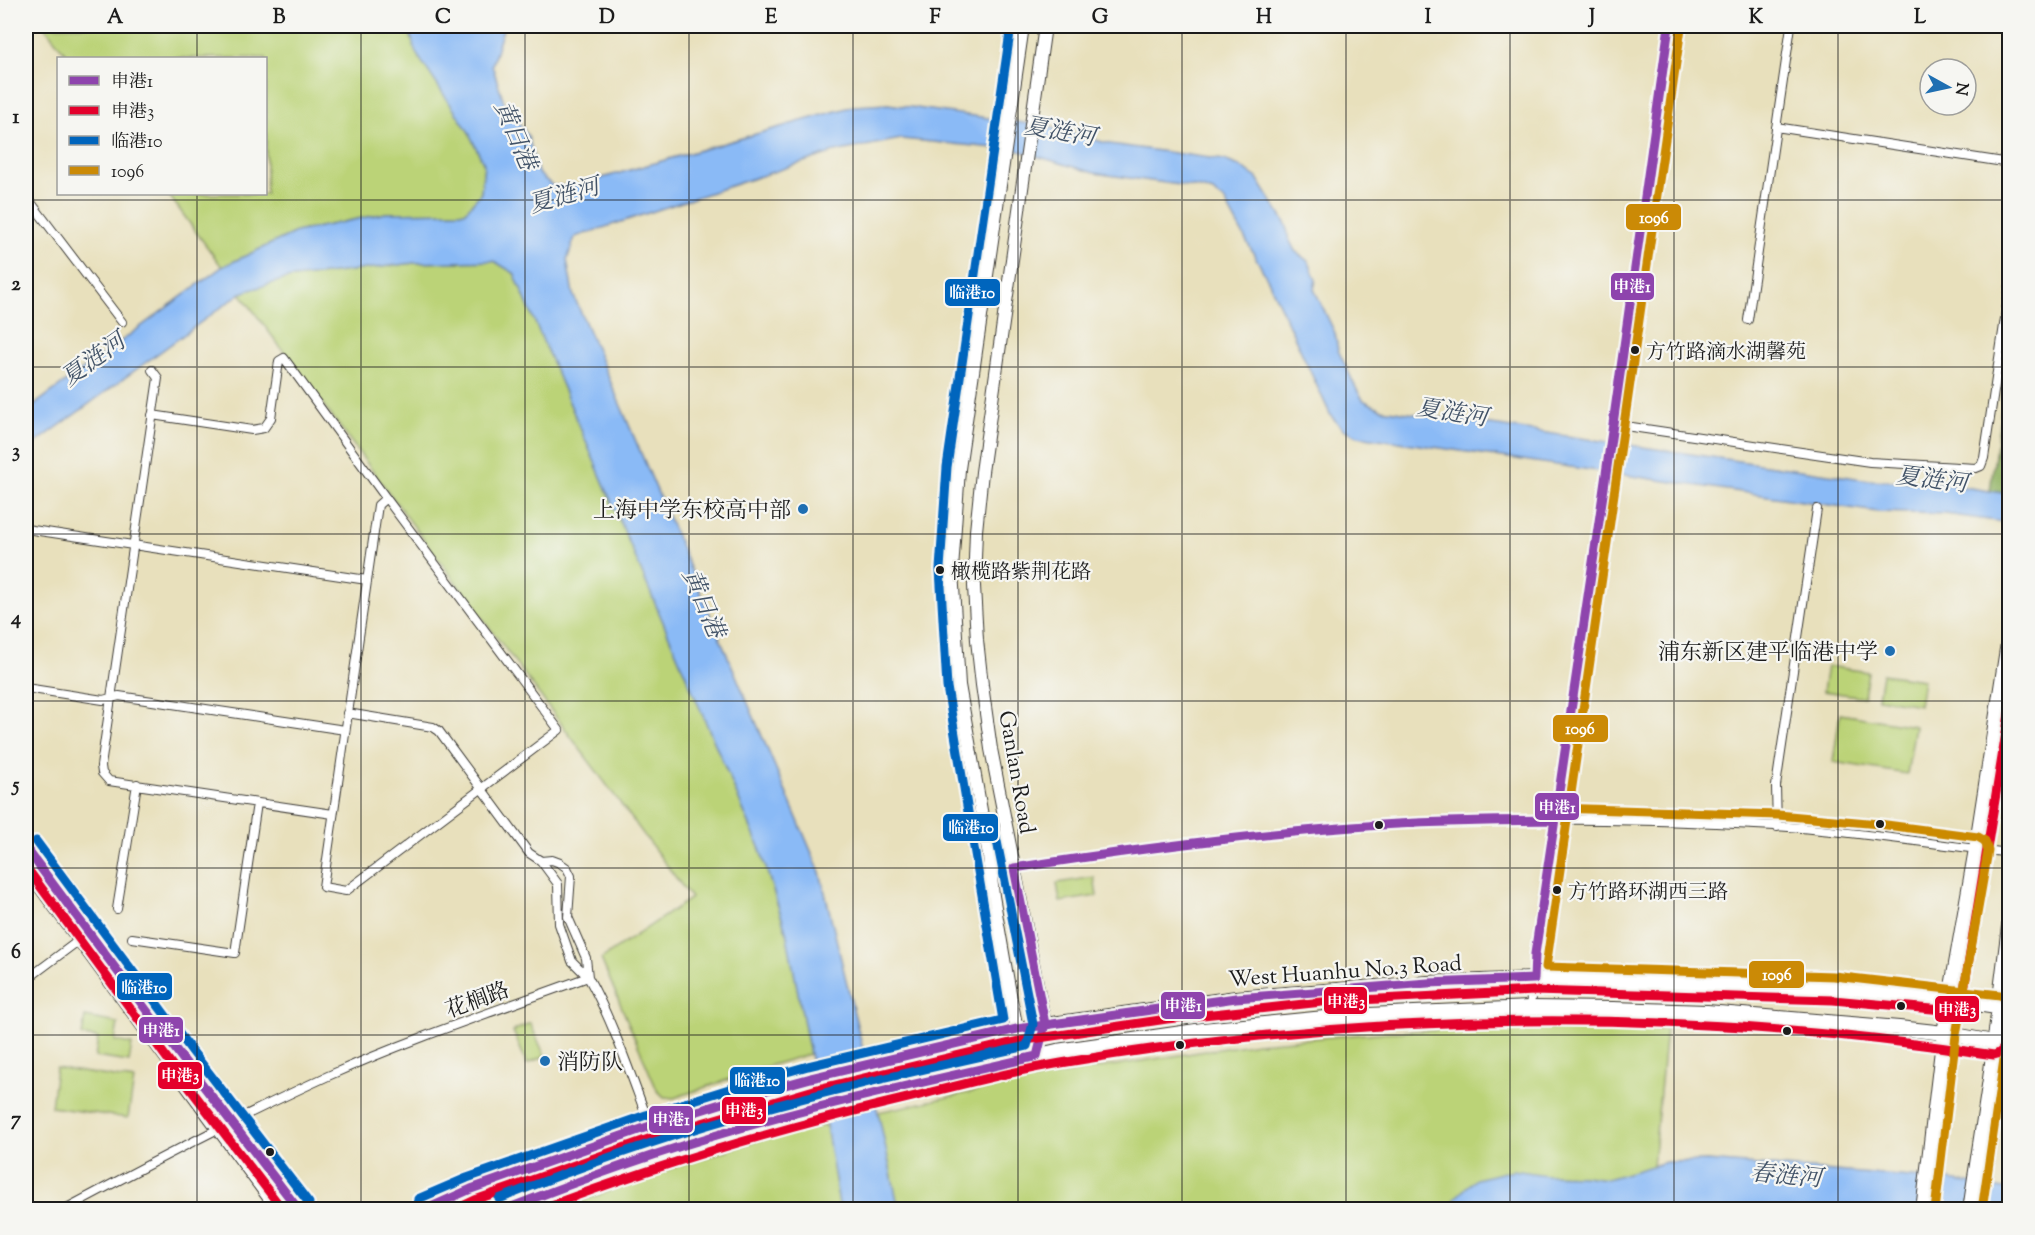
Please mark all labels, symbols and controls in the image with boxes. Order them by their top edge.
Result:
text: A [107,4,124,33]
text: B [273,4,286,33]
text: C [435,4,451,33]
text: D [599,4,615,33]
text: E [765,4,778,33]
text: F [929,4,941,33]
text: G [1092,4,1109,33]
text: H [1256,4,1272,33]
text: I [1425,4,1432,33]
text: J [1587,4,1595,33]
text: K [1749,4,1764,33]
text: L [1914,4,1927,33]
legend [57,57,267,195]
north arrow [1918,57,1978,117]
text: 申港1 [111,70,153,96]
text: N [1948,81,1973,97]
water label: 黄日港 [484,96,545,178]
text: 申港3 [111,100,154,126]
text: 1 [13,104,20,133]
water label: 夏涟河 [1021,110,1102,157]
text: 临港10 [111,130,162,156]
text: 1096 [111,160,144,186]
water label: 夏涟河 [525,170,608,223]
line badge: 1096 [1625,203,1682,231]
text: 1096 [1639,208,1669,231]
text: 2 [11,271,21,300]
line badge: 申港1 [1610,272,1655,301]
text: 申港1 [1613,277,1651,300]
line badge: 临港10 [944,278,1001,307]
text: 临港10 [949,283,995,306]
water label: 夏涟河 [55,323,137,396]
place label: 方竹路滴水湖馨苑 [1646,339,1806,368]
marker: 方竹路滴水湖馨苑 [1629,344,1641,356]
water label: 夏涟河 [1413,392,1494,437]
text: 3 [12,438,20,467]
water label: 夏涟河 [1894,460,1974,503]
place label: 上海中学东校高中部 [593,496,791,528]
marker: 上海中学东校高中部 [796,502,810,516]
place label: 橄榄路紫荆花路 [951,559,1091,588]
water label: 黄日港 [672,564,733,646]
marker: 橄榄路紫荆花路 [934,564,946,576]
text: 4 [10,605,21,634]
place label: 浦东新区建平临港中学 [1658,638,1878,670]
marker: 浦东新区建平临港中学 [1883,644,1897,658]
street label: Ganlan Road [988,708,1042,837]
line badge: 1096 [1552,714,1609,743]
text: 1096 [1565,719,1595,742]
text: 5 [11,772,20,801]
line badge: 申港1 [1534,792,1580,821]
text: 申港1 [1538,798,1576,821]
line badge: 临港10 [942,813,999,842]
text: 临港10 [948,818,994,841]
unlabelled marker [1874,818,1886,830]
unlabelled marker [1373,819,1385,831]
place label: 方竹路环湖西三路 [1568,879,1728,908]
marker: 方竹路环湖西三路 [1551,884,1563,896]
text: 6 [11,939,21,968]
street label: West Huanhu No.3 Road [1227,949,1463,997]
line badge: 1096 [1748,960,1805,989]
text: 1096 [1762,965,1792,988]
line badge: 临港10 [116,972,173,1001]
street label: 花榈路 [442,975,515,1028]
text: 临港10 [121,978,167,1001]
line badge: 申港3 [1323,986,1368,1015]
line badge: 申港1 [1160,991,1206,1020]
text: 申港3 [1327,992,1366,1015]
line badge: 申港3 [1934,995,1980,1023]
text: 申港1 [1164,996,1202,1019]
unlabelled marker [1895,1000,1907,1012]
text: 申港3 [1938,1000,1977,1023]
line badge: 申港1 [138,1016,184,1044]
text: 申港1 [142,1021,180,1044]
unlabelled marker [1781,1025,1793,1037]
unlabelled marker [1174,1039,1186,1051]
place label: 消防队 [557,1048,623,1080]
marker: 消防队 [538,1054,552,1068]
line badge: 申港3 [157,1061,203,1090]
text: 申港3 [161,1066,200,1089]
line badge: 临港10 [729,1066,786,1095]
text: 临港10 [734,1071,780,1094]
line badge: 申港3 [721,1096,767,1125]
text: 申港3 [725,1101,764,1124]
line badge: 申港1 [648,1105,694,1134]
text: 7 [11,1106,22,1135]
text: 申港1 [652,1110,690,1133]
unlabelled marker [264,1146,276,1158]
water label: 春涟河 [1748,1157,1827,1197]

